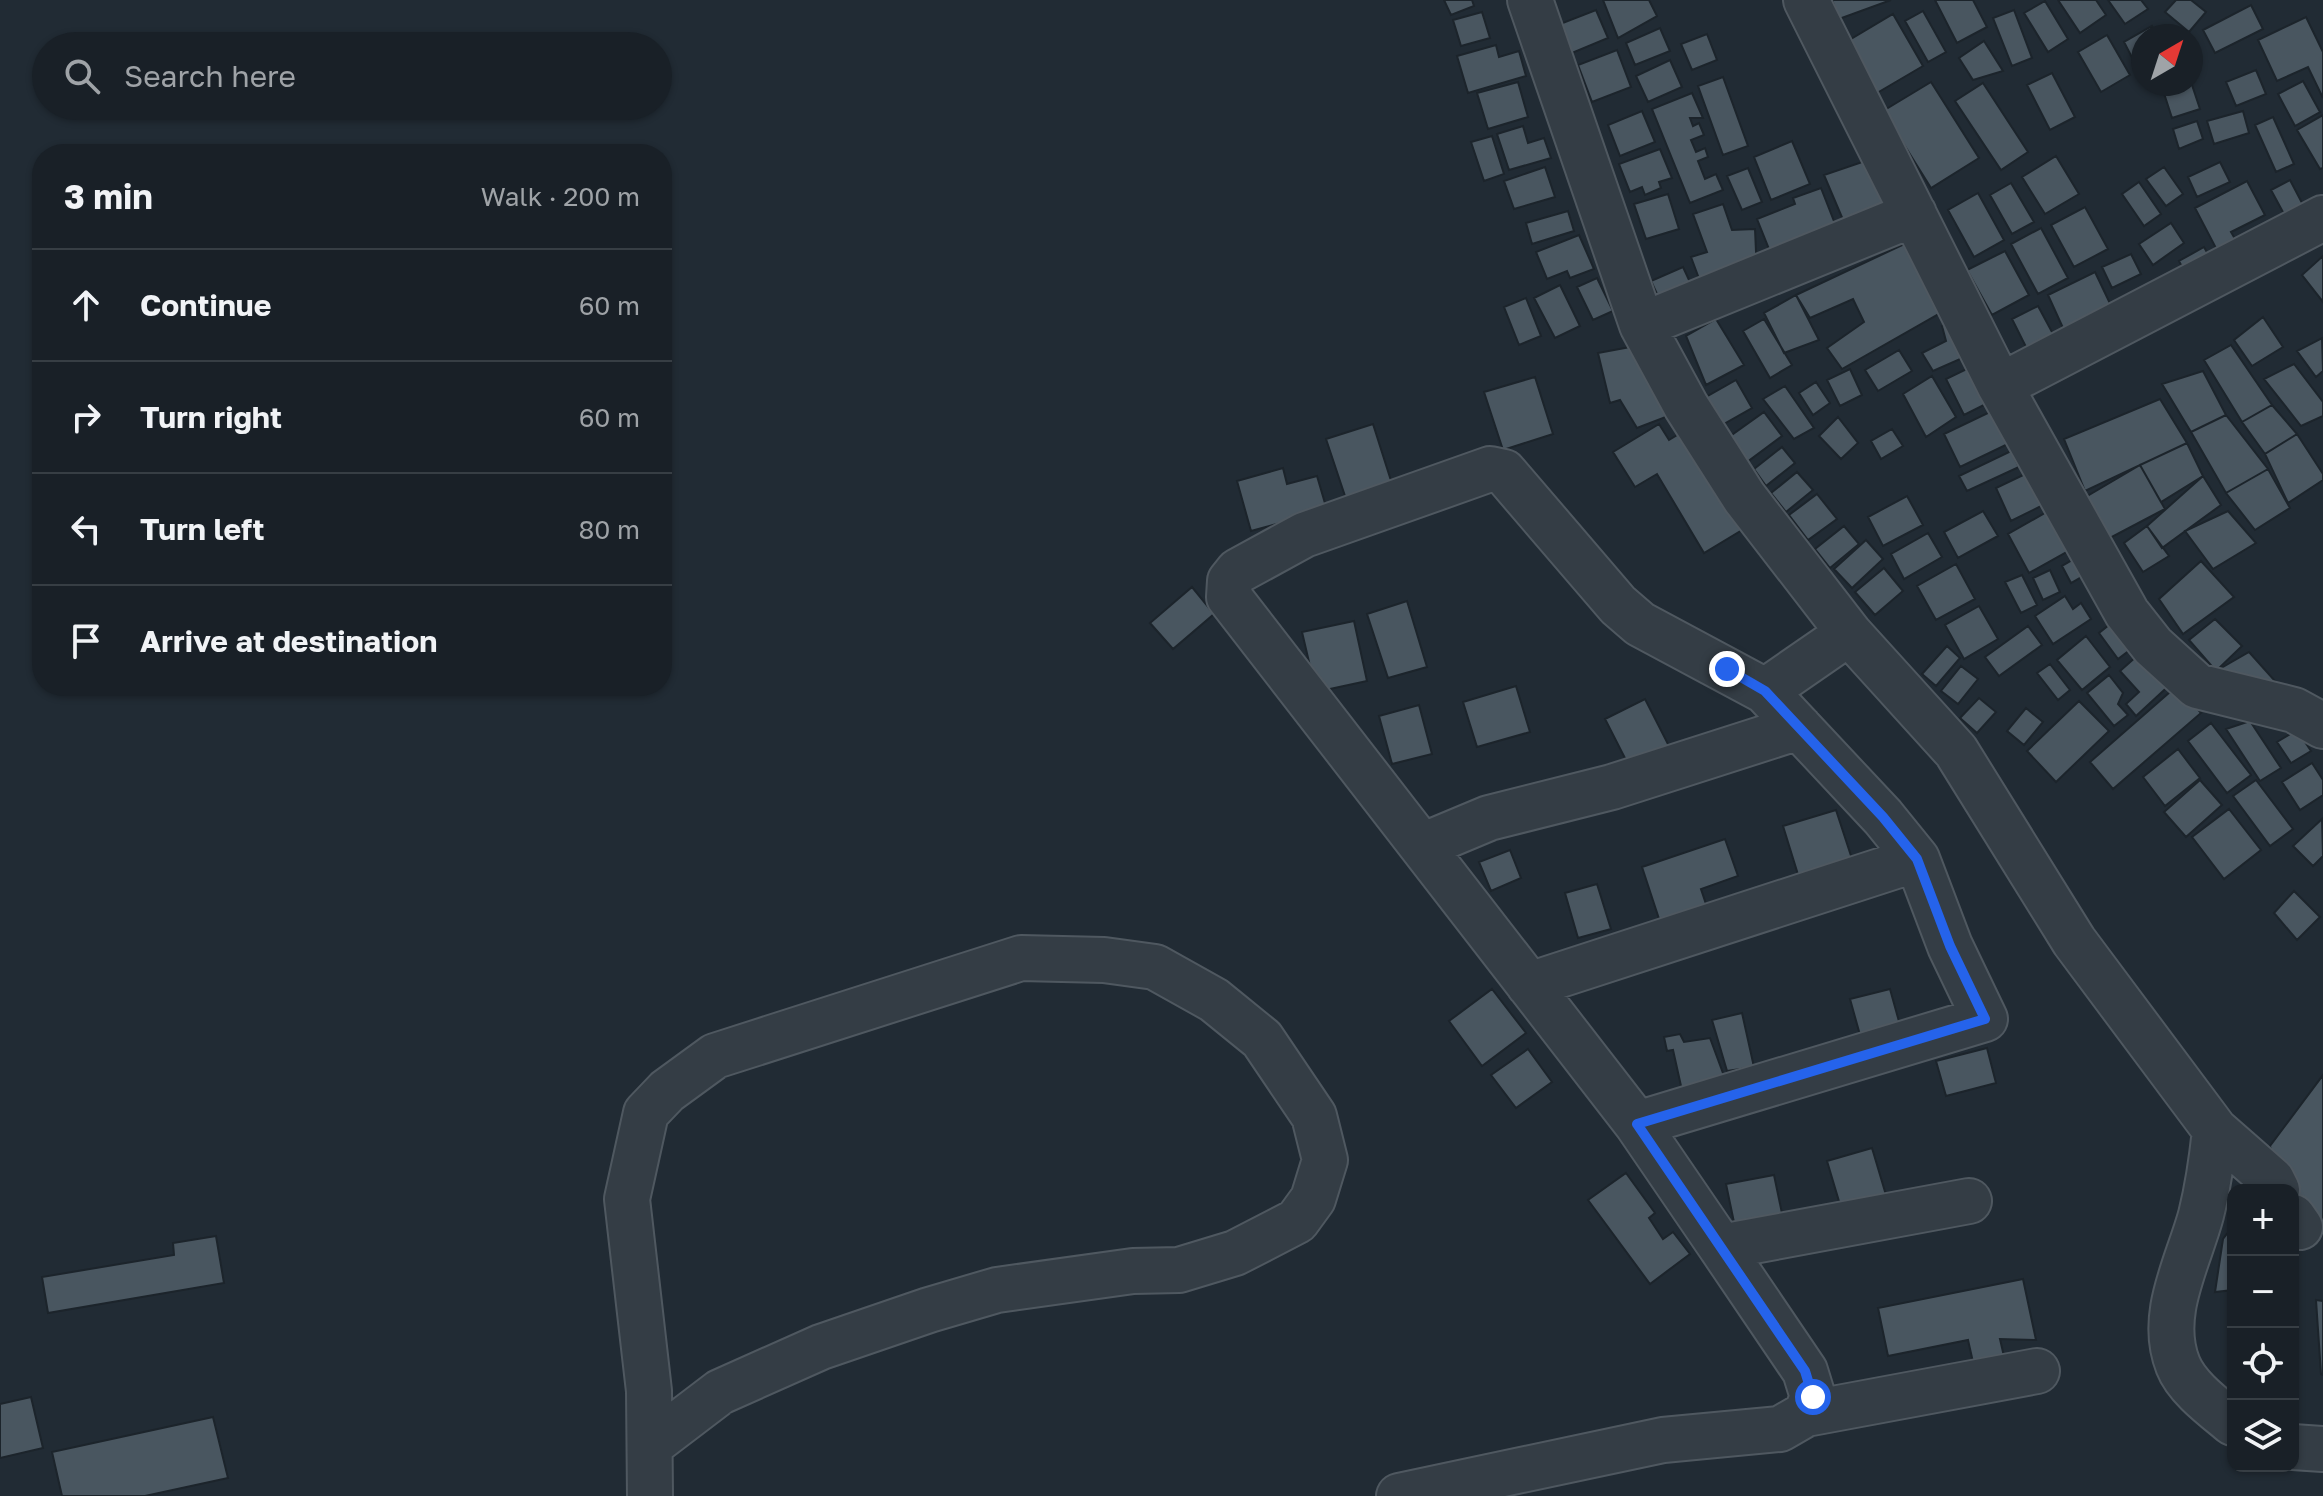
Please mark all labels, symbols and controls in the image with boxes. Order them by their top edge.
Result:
north arrow [2131,24,2203,96]
search box [32,32,672,120]
icon: search [60,54,104,98]
text: Search here [124,58,296,94]
text: 3 min [64,176,153,216]
text: Walk · 200 m [481,181,640,212]
icon: ahead [64,283,108,327]
text: Continue [140,287,271,323]
text: 60 m [579,290,640,321]
icon: right [64,395,108,439]
text: Turn right [140,399,282,435]
text: 60 m [579,402,640,433]
icon: left [64,507,108,551]
text: Turn left [140,511,265,547]
text: 80 m [579,514,640,545]
icon: arrive [64,619,108,663]
text: Arrive at destination [140,623,437,659]
route end [1709,651,1745,687]
map controls [2227,1184,2299,1472]
button: + [2227,1184,2299,1256]
button: − [2227,1256,2299,1328]
button: locate [2227,1328,2299,1400]
route start [1795,1379,1831,1415]
button: layers [2227,1400,2299,1472]

